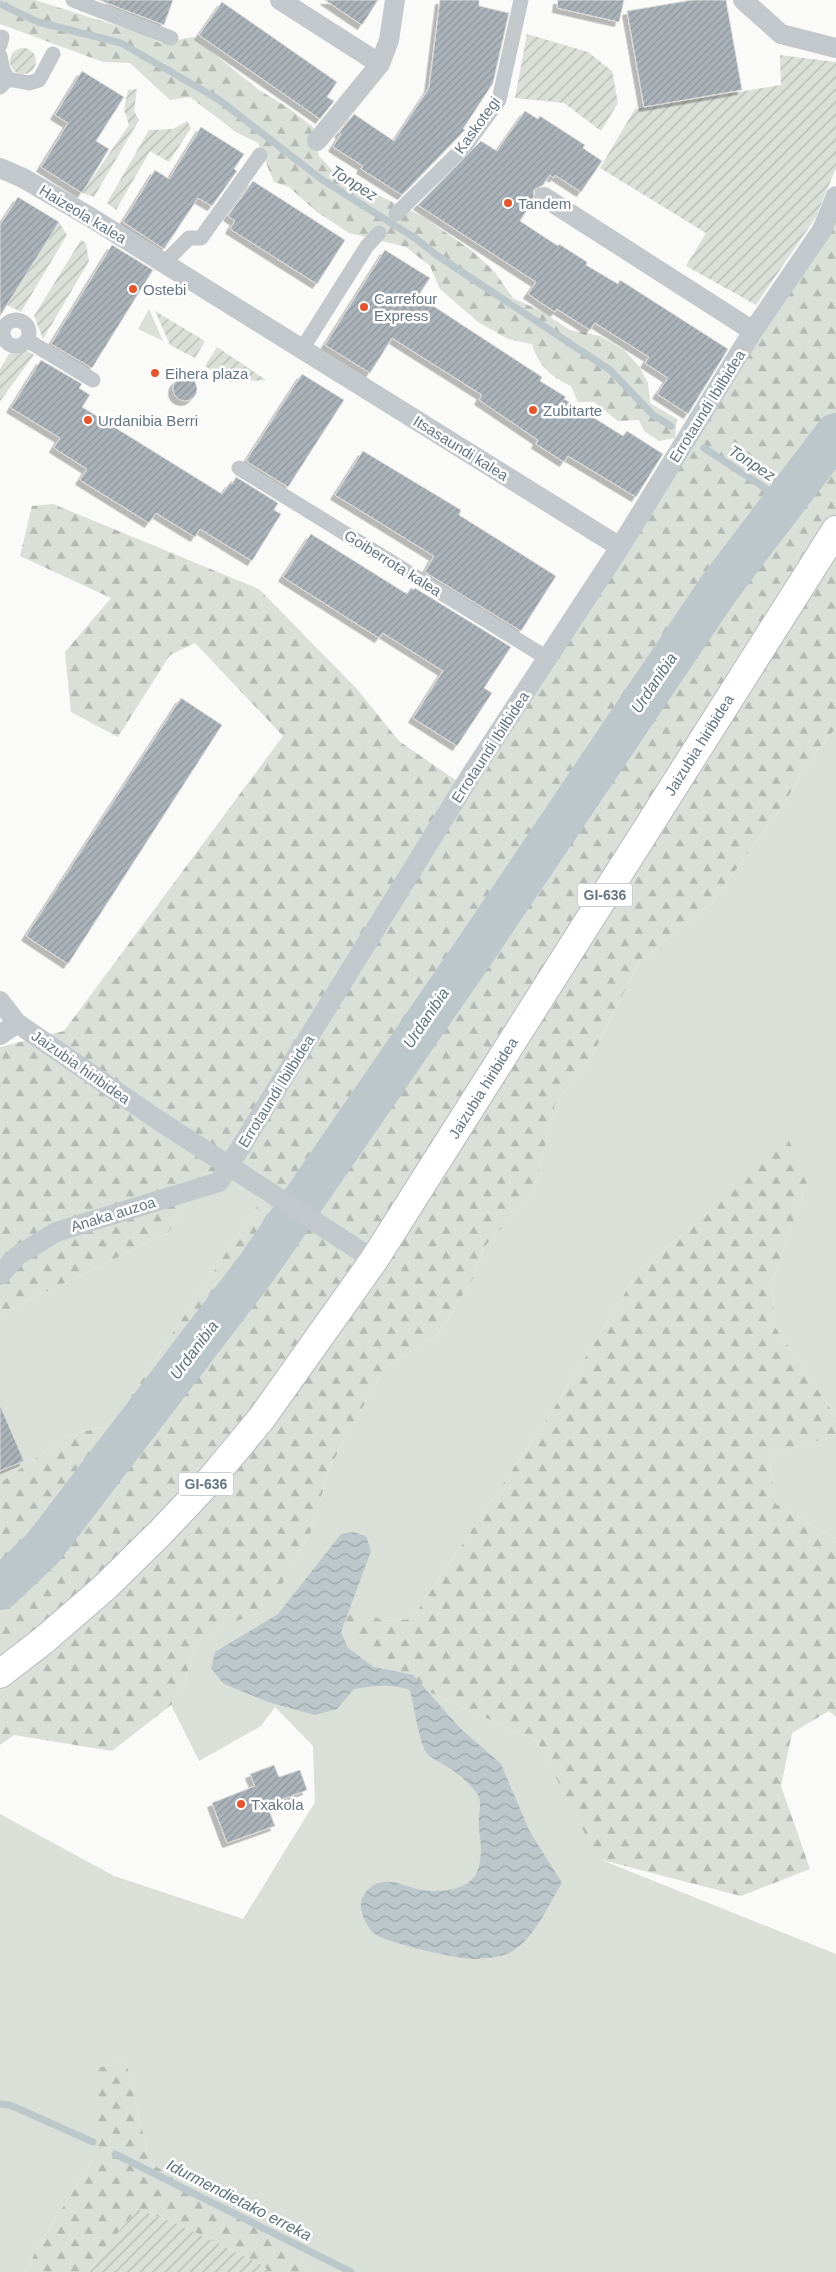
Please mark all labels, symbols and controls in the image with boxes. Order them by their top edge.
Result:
street label: Kaskotegi [451,93,503,157]
water label: Tonpez [327,162,381,204]
street label: Haizeola kalea [36,181,130,247]
place label: Tandem [518,195,571,212]
marker: Tandem [502,197,514,209]
place label: Ostebi [143,281,186,298]
marker: Ostebi [127,283,139,295]
place label: Carrefour Express [374,290,437,324]
marker: Carrefour Express [358,301,370,313]
street label: Errotaundi Ibilbidea [666,346,749,465]
place label: Eihera plaza [165,365,249,382]
marker: Eihera plaza [149,367,161,379]
place label: Zubitarte [543,402,602,419]
marker: Zubitarte [527,404,539,416]
place label: Urdanibia Berri [98,412,198,429]
street label: Itsasaundi kalea [411,412,512,484]
marker: Urdanibia Berri [82,414,94,426]
water label: Tonpez [726,442,778,484]
street label: Goiberrota kalea [341,526,445,600]
water label: Urdanibia [628,650,680,716]
street label: Errotaundi Ibilbidea [448,688,533,806]
street label: Jaizubia hiribidea [661,691,737,799]
road number: GI-636 [578,884,632,906]
water label: Urdanibia [400,985,452,1051]
street label: Jaizubia hiribidea [29,1027,134,1108]
street label: Errotaundi Ibilbidea [235,1031,318,1150]
street label: Jaizubia hiribidea [445,1034,521,1142]
street label: Anaka auzoa [69,1193,158,1235]
water label: Urdanibia [167,1317,221,1382]
road number: GI-636 [178,1472,234,1496]
place label: Txakola [251,1796,304,1813]
marker: Txakola [235,1798,247,1810]
water label: Idurmendietako erreka [164,2156,314,2244]

